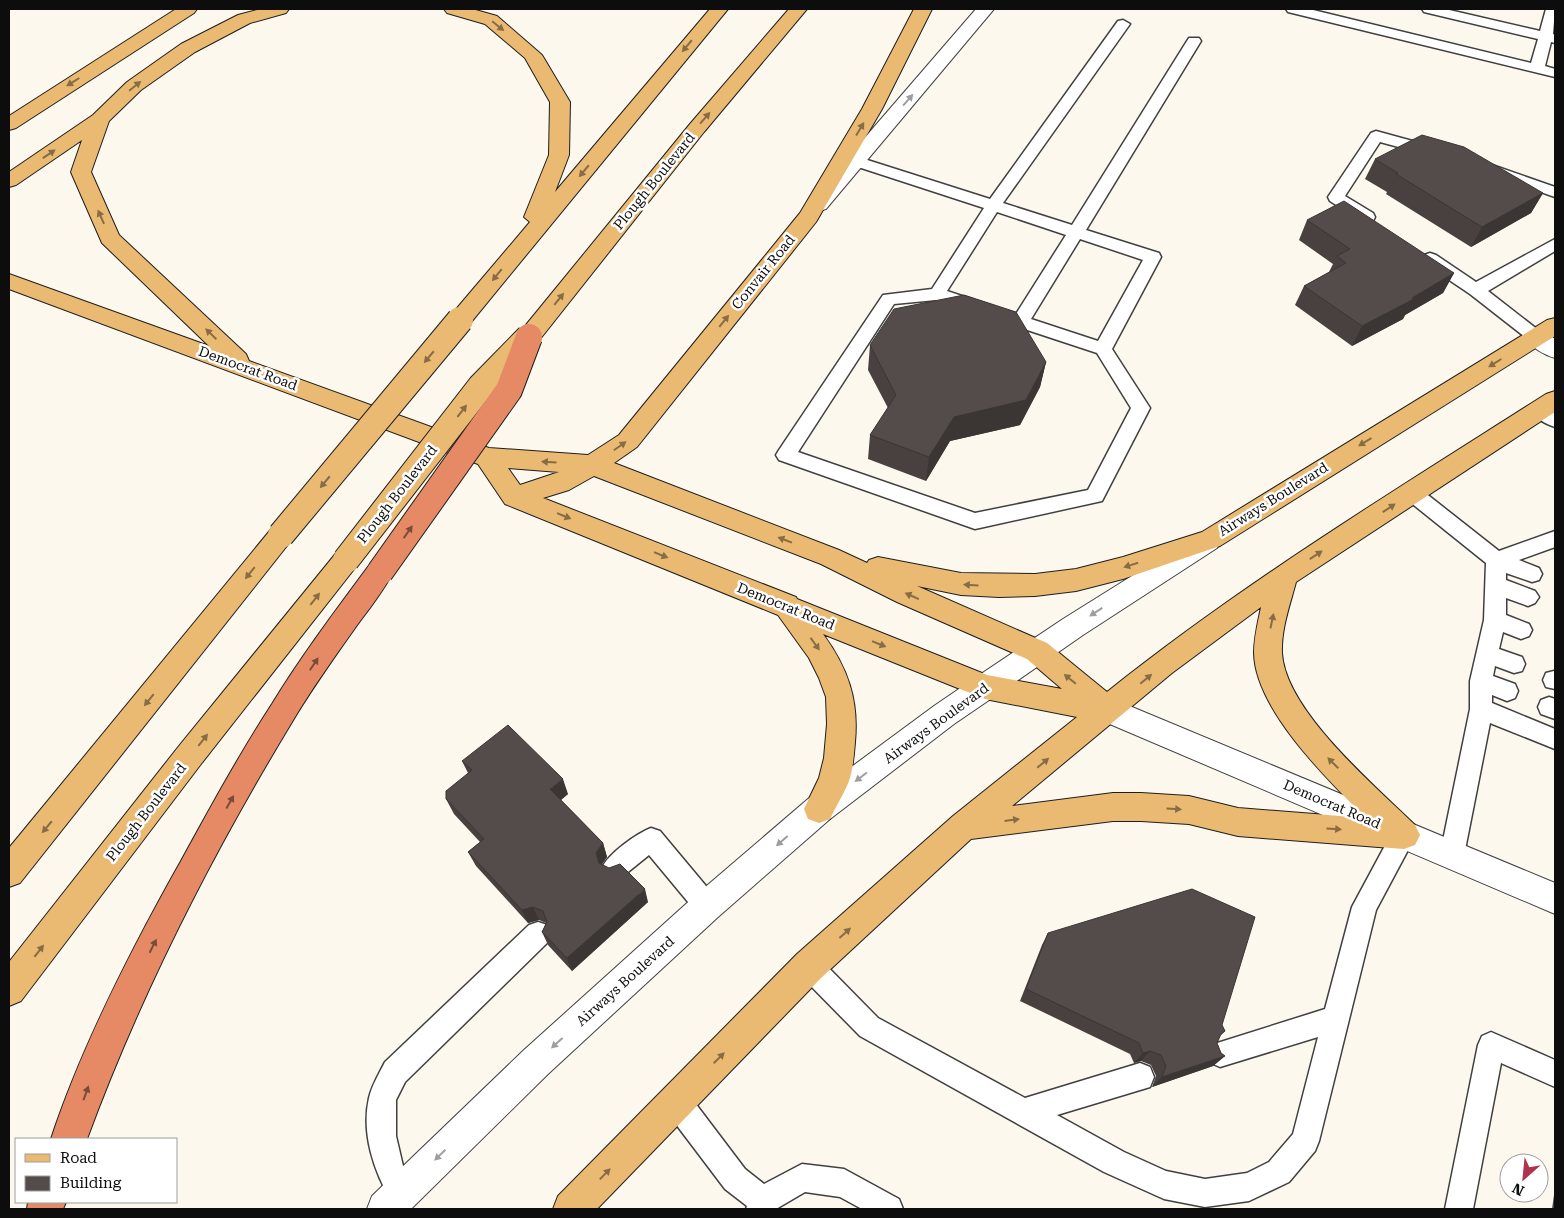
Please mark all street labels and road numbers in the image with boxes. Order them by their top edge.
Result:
street label: Plough Boulevard [610,129,698,233]
street label: Convair Road [728,232,798,312]
street label: Democrat Road [196,343,300,393]
street label: Plough Boulevard [354,442,440,546]
street label: Airways Boulevard [1215,459,1331,539]
street label: Democrat Road [735,579,837,633]
street label: Airways Boulevard [880,680,992,766]
street label: Plough Boulevard [103,760,189,864]
street label: Democrat Road [1281,776,1383,832]
street label: Airways Boulevard [573,933,677,1029]

